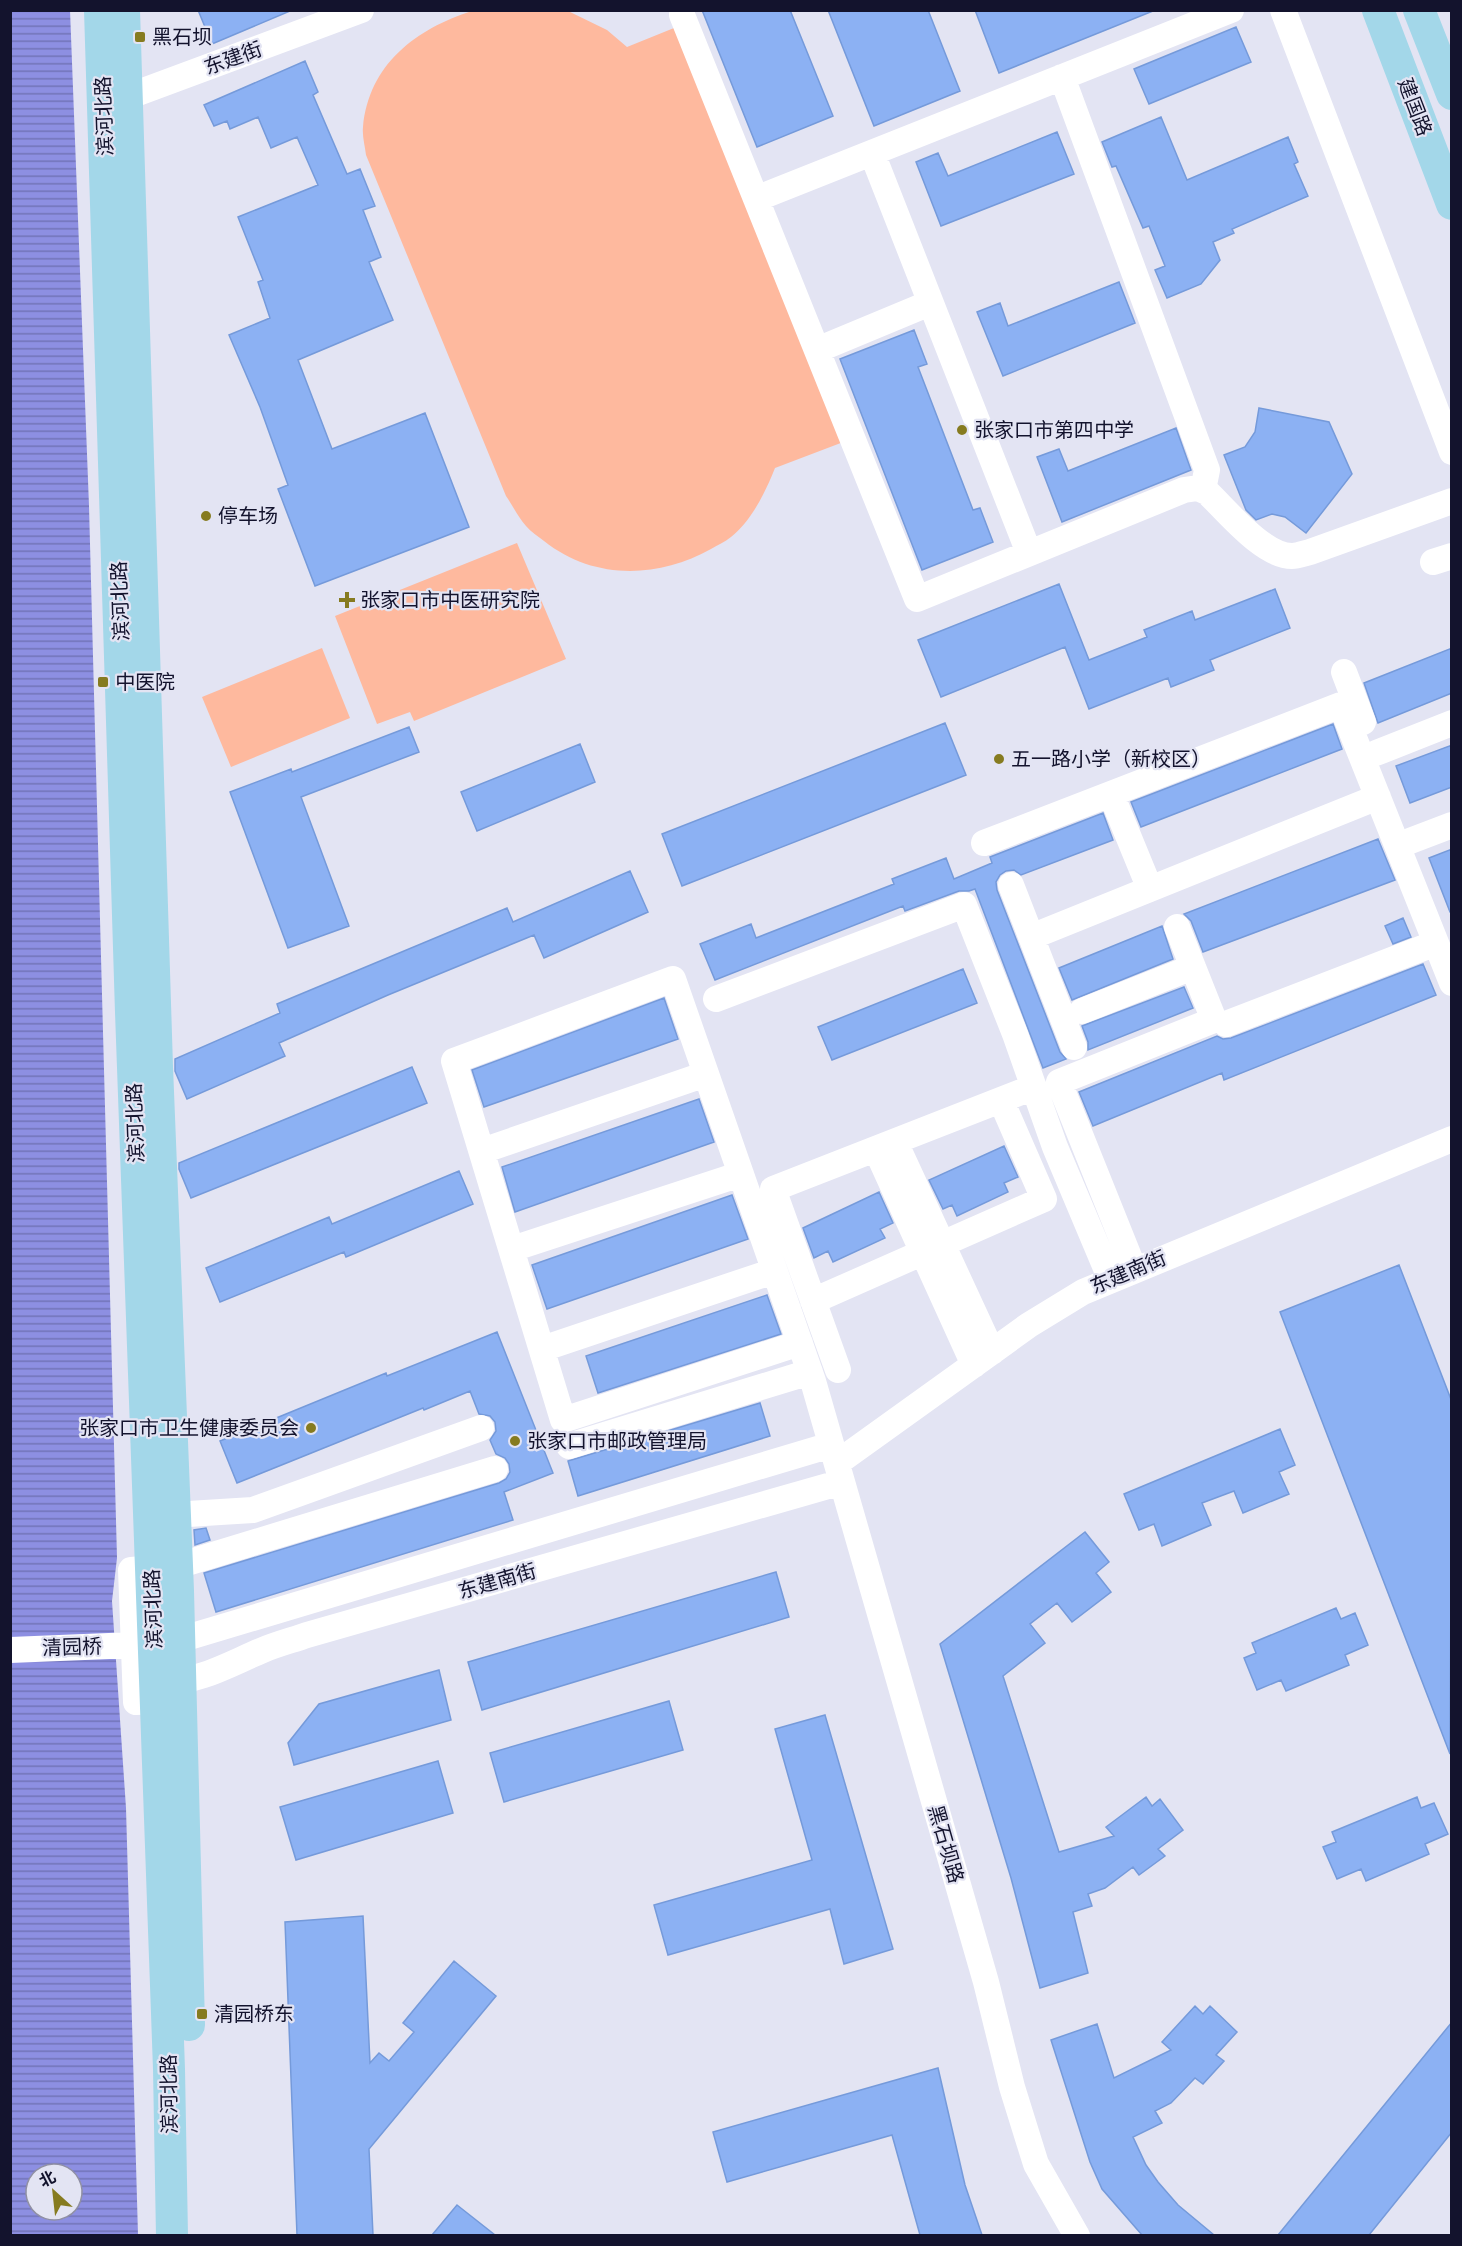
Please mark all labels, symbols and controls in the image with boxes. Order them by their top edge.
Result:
place label: 黑石坝 [152,25,212,49]
marker: 黑石坝 [133,30,147,44]
street label: 东建街 [201,36,265,80]
street label: 建国路 [1393,75,1437,139]
street label: 滨河北路 [91,76,117,156]
place label: 张家口市第四中学 [974,418,1134,442]
marker: 张家口市第四中学 [955,423,969,437]
place label: 停车场 [218,504,278,528]
marker: 停车场 [199,509,213,523]
street label: 滨河北路 [107,561,133,641]
place label: 张家口市中医研究院 [360,588,540,612]
marker: 张家口市中医研究院 [338,591,356,609]
place label: 中医院 [115,670,175,694]
marker: 中医院 [96,675,110,689]
place label: 五一路小学（新校区） [1011,747,1211,771]
marker: 五一路小学（新校区） [992,752,1006,766]
street label: 滨河北路 [122,1083,148,1163]
street label: 东建南街 [1086,1245,1170,1299]
place label: 张家口市卫生健康委员会 [79,1416,299,1440]
marker: 张家口市卫生健康委员会 [304,1421,318,1435]
place label: 张家口市邮政管理局 [527,1429,707,1453]
marker: 张家口市邮政管理局 [508,1434,522,1448]
street label: 东建南街 [455,1558,539,1604]
street label: 滨河北路 [140,1569,166,1649]
street label: 清园桥 [42,1634,102,1660]
street label: 黑石坝路 [923,1802,969,1886]
place label: 清园桥东 [214,2002,294,2026]
marker: 清园桥东 [195,2007,209,2021]
street label: 滨河北路 [156,2054,182,2134]
north arrow [24,2162,84,2222]
text: 北 [36,2167,59,2191]

